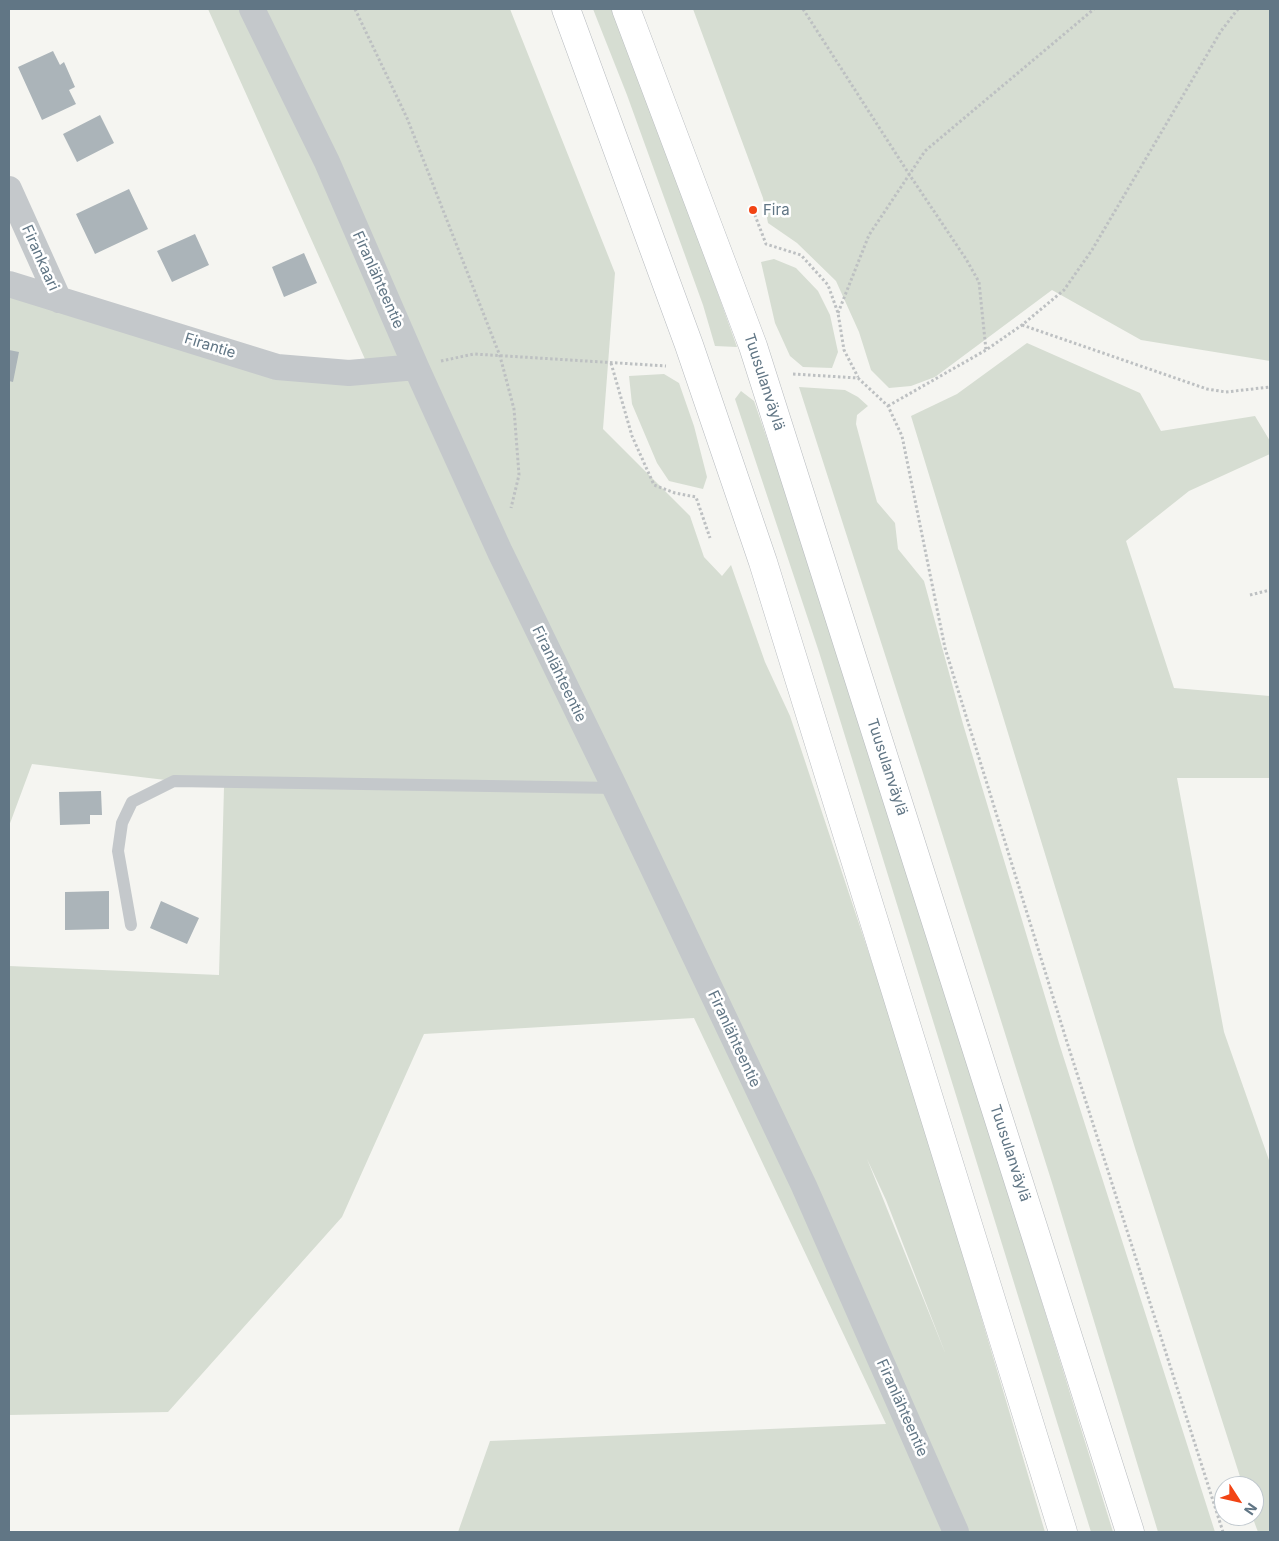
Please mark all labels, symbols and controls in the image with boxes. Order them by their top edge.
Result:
place label: Fira [763,201,790,219]
marker: Fira [747,204,759,216]
street label: Firankaari [18,222,62,294]
street label: Firanlähteentie [348,228,408,332]
street label: Firantie [182,330,238,362]
street label: Tuusulanväylä [740,331,788,433]
street label: Firanlähteentie [528,623,590,725]
street label: Tuusulanväylä [863,716,911,818]
street label: Firanlähteentie [704,988,764,1090]
street label: Tuusulanväylä [986,1102,1034,1204]
street label: Firanlähteentie [872,1356,932,1460]
north arrow [1214,1476,1264,1526]
text: N [1241,1500,1261,1519]

